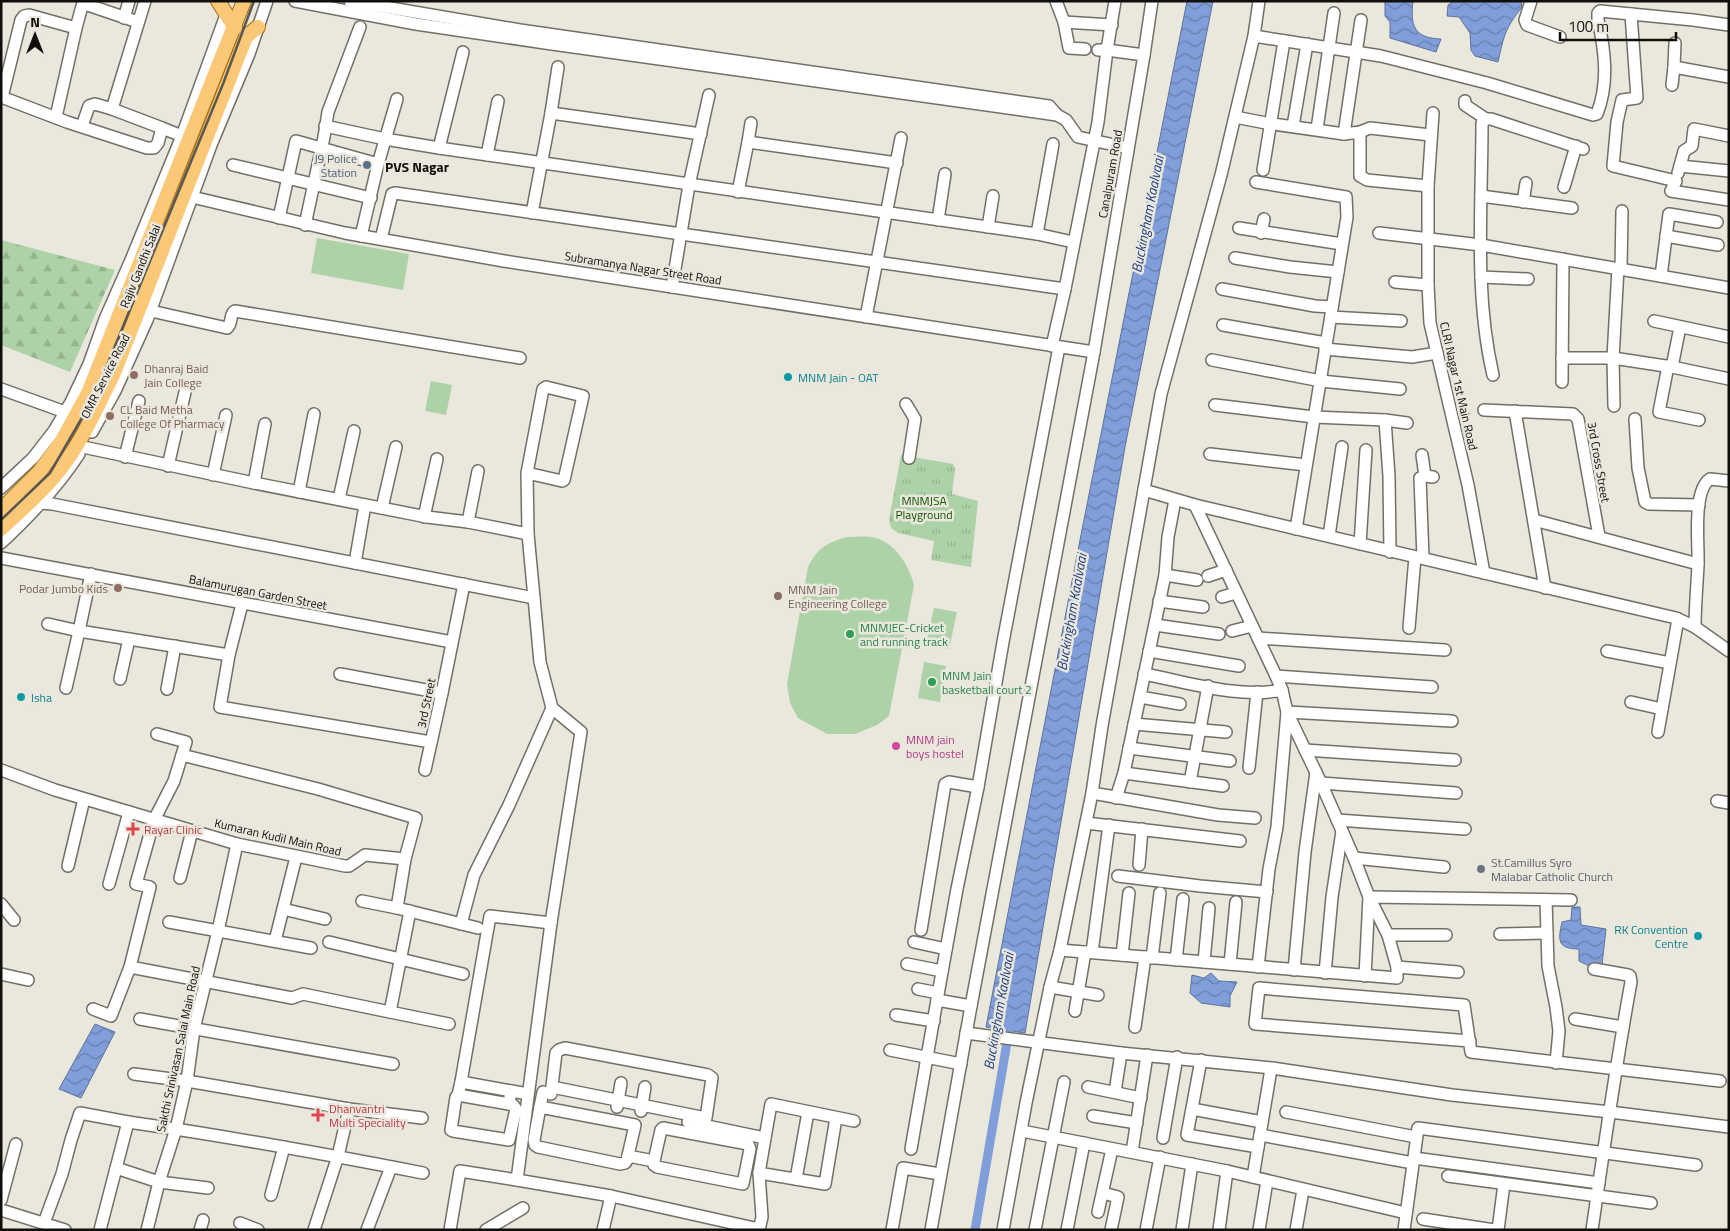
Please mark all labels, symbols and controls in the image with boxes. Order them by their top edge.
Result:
north arrow [10,10,60,60]
scale bar [1560,10,1676,42]
text: N [30,11,40,32]
text: 100 m [1568,15,1609,38]
street label: Canalpuram Road [1093,128,1127,220]
place label: J9 Police Station [314,149,357,182]
water label: Buckingham Kaalvaai [1125,152,1169,274]
district label: PVS Nagar [385,156,449,177]
marker: J9 Police Station [361,159,373,171]
street label: Rajiv Gandhi Salai [115,221,165,311]
street label: Subramanya Nagar Street Road [563,246,723,290]
street label: CLRI Nagar 1st Main Road [1435,320,1483,452]
street label: OMR Service Road [75,330,135,422]
place label: Dhanraj Baid Jain College [144,359,208,392]
place label: MNM Jain - OAT [798,368,879,387]
marker: Dhanraj Baid Jain College [128,369,140,381]
marker: MNM Jain - OAT [782,371,794,383]
place label: CL Baid Metha College Of Pharmacy [120,400,225,433]
marker: CL Baid Metha College Of Pharmacy [104,410,116,422]
street label: 3rd Cross Street [1583,420,1616,504]
park label: MNMJSA Playground [895,491,953,524]
water label: Buckingham Kaalvaai [1050,550,1092,672]
street label: Balamurugan Garden Street [187,569,329,615]
place label: Podar Jumbo Kids [19,579,108,598]
place label: MNM Jain Engineering College [788,580,887,613]
marker: Podar Jumbo Kids [112,582,124,594]
marker: MNM Jain Engineering College [772,590,784,602]
place label: MNMJEC-Cricket and running track [860,618,948,651]
marker: MNMJEC-Cricket and running track [844,628,856,640]
place label: MNM Jain basketball court 2 [942,666,1032,699]
street label: 3rd Street [411,675,441,730]
marker: MNM Jain basketball court 2 [926,676,938,688]
place label: Isha [31,688,52,707]
marker: Isha [15,691,27,703]
place label: MNM jain boys hostel [906,730,964,763]
marker: MNM jain boys hostel [890,740,902,752]
street label: Kumaran Kudil Main Road [213,813,343,861]
place label: Rayar Clinic [144,820,202,839]
marker: Rayar Clinic [126,822,140,836]
place label: St.Camillus Syro Malabar Catholic Church [1491,853,1613,886]
marker: St.Camillus Syro Malabar Catholic Church [1475,863,1487,875]
place label: RK Convention Centre [1614,920,1688,953]
marker: RK Convention Centre [1692,930,1704,942]
water label: Buckingham Kaalvaai [977,949,1019,1071]
street label: Sakthi Srinivasan Salai Main Road [151,964,205,1134]
place label: Dhanvantri Multi Speciality [329,1099,406,1132]
marker: Dhanvantri Multi Speciality [311,1108,325,1122]

